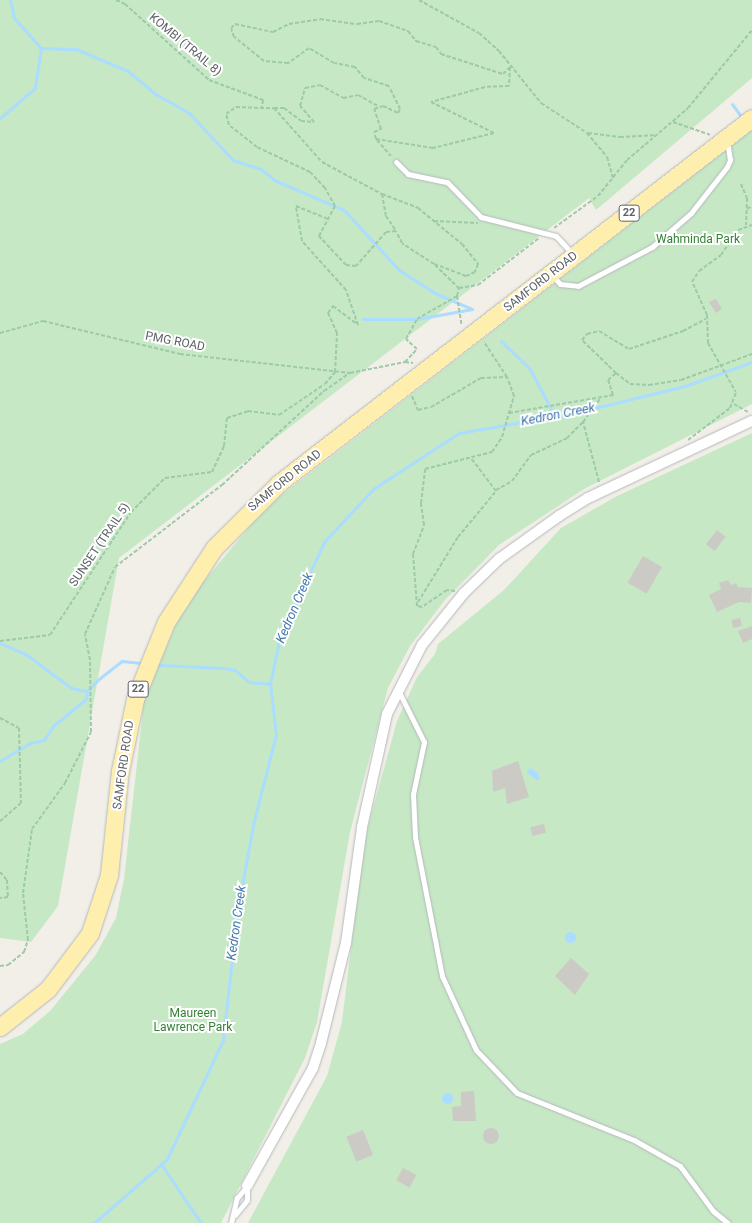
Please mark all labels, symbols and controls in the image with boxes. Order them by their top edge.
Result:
street label: KOMBI (TRAIL 8) [146,11,224,79]
road number: 22 [618,204,640,222]
park label: Wahminda Park [656,233,740,247]
street label: SAMFORD ROAD [501,249,581,315]
street label: PMG ROAD [144,329,206,355]
water label: Kedron Creek [520,400,596,430]
street label: SAMFORD ROAD [246,447,324,515]
street label: SUNSET (TRAIL 5) [67,500,133,590]
water label: Kedron Creek [273,570,317,646]
road number: 22 [127,680,149,698]
street label: SAMFORD ROAD [111,720,137,810]
water label: Kedron Creek [224,885,250,961]
park label: Maureen Lawrence Park [154,1007,232,1035]

